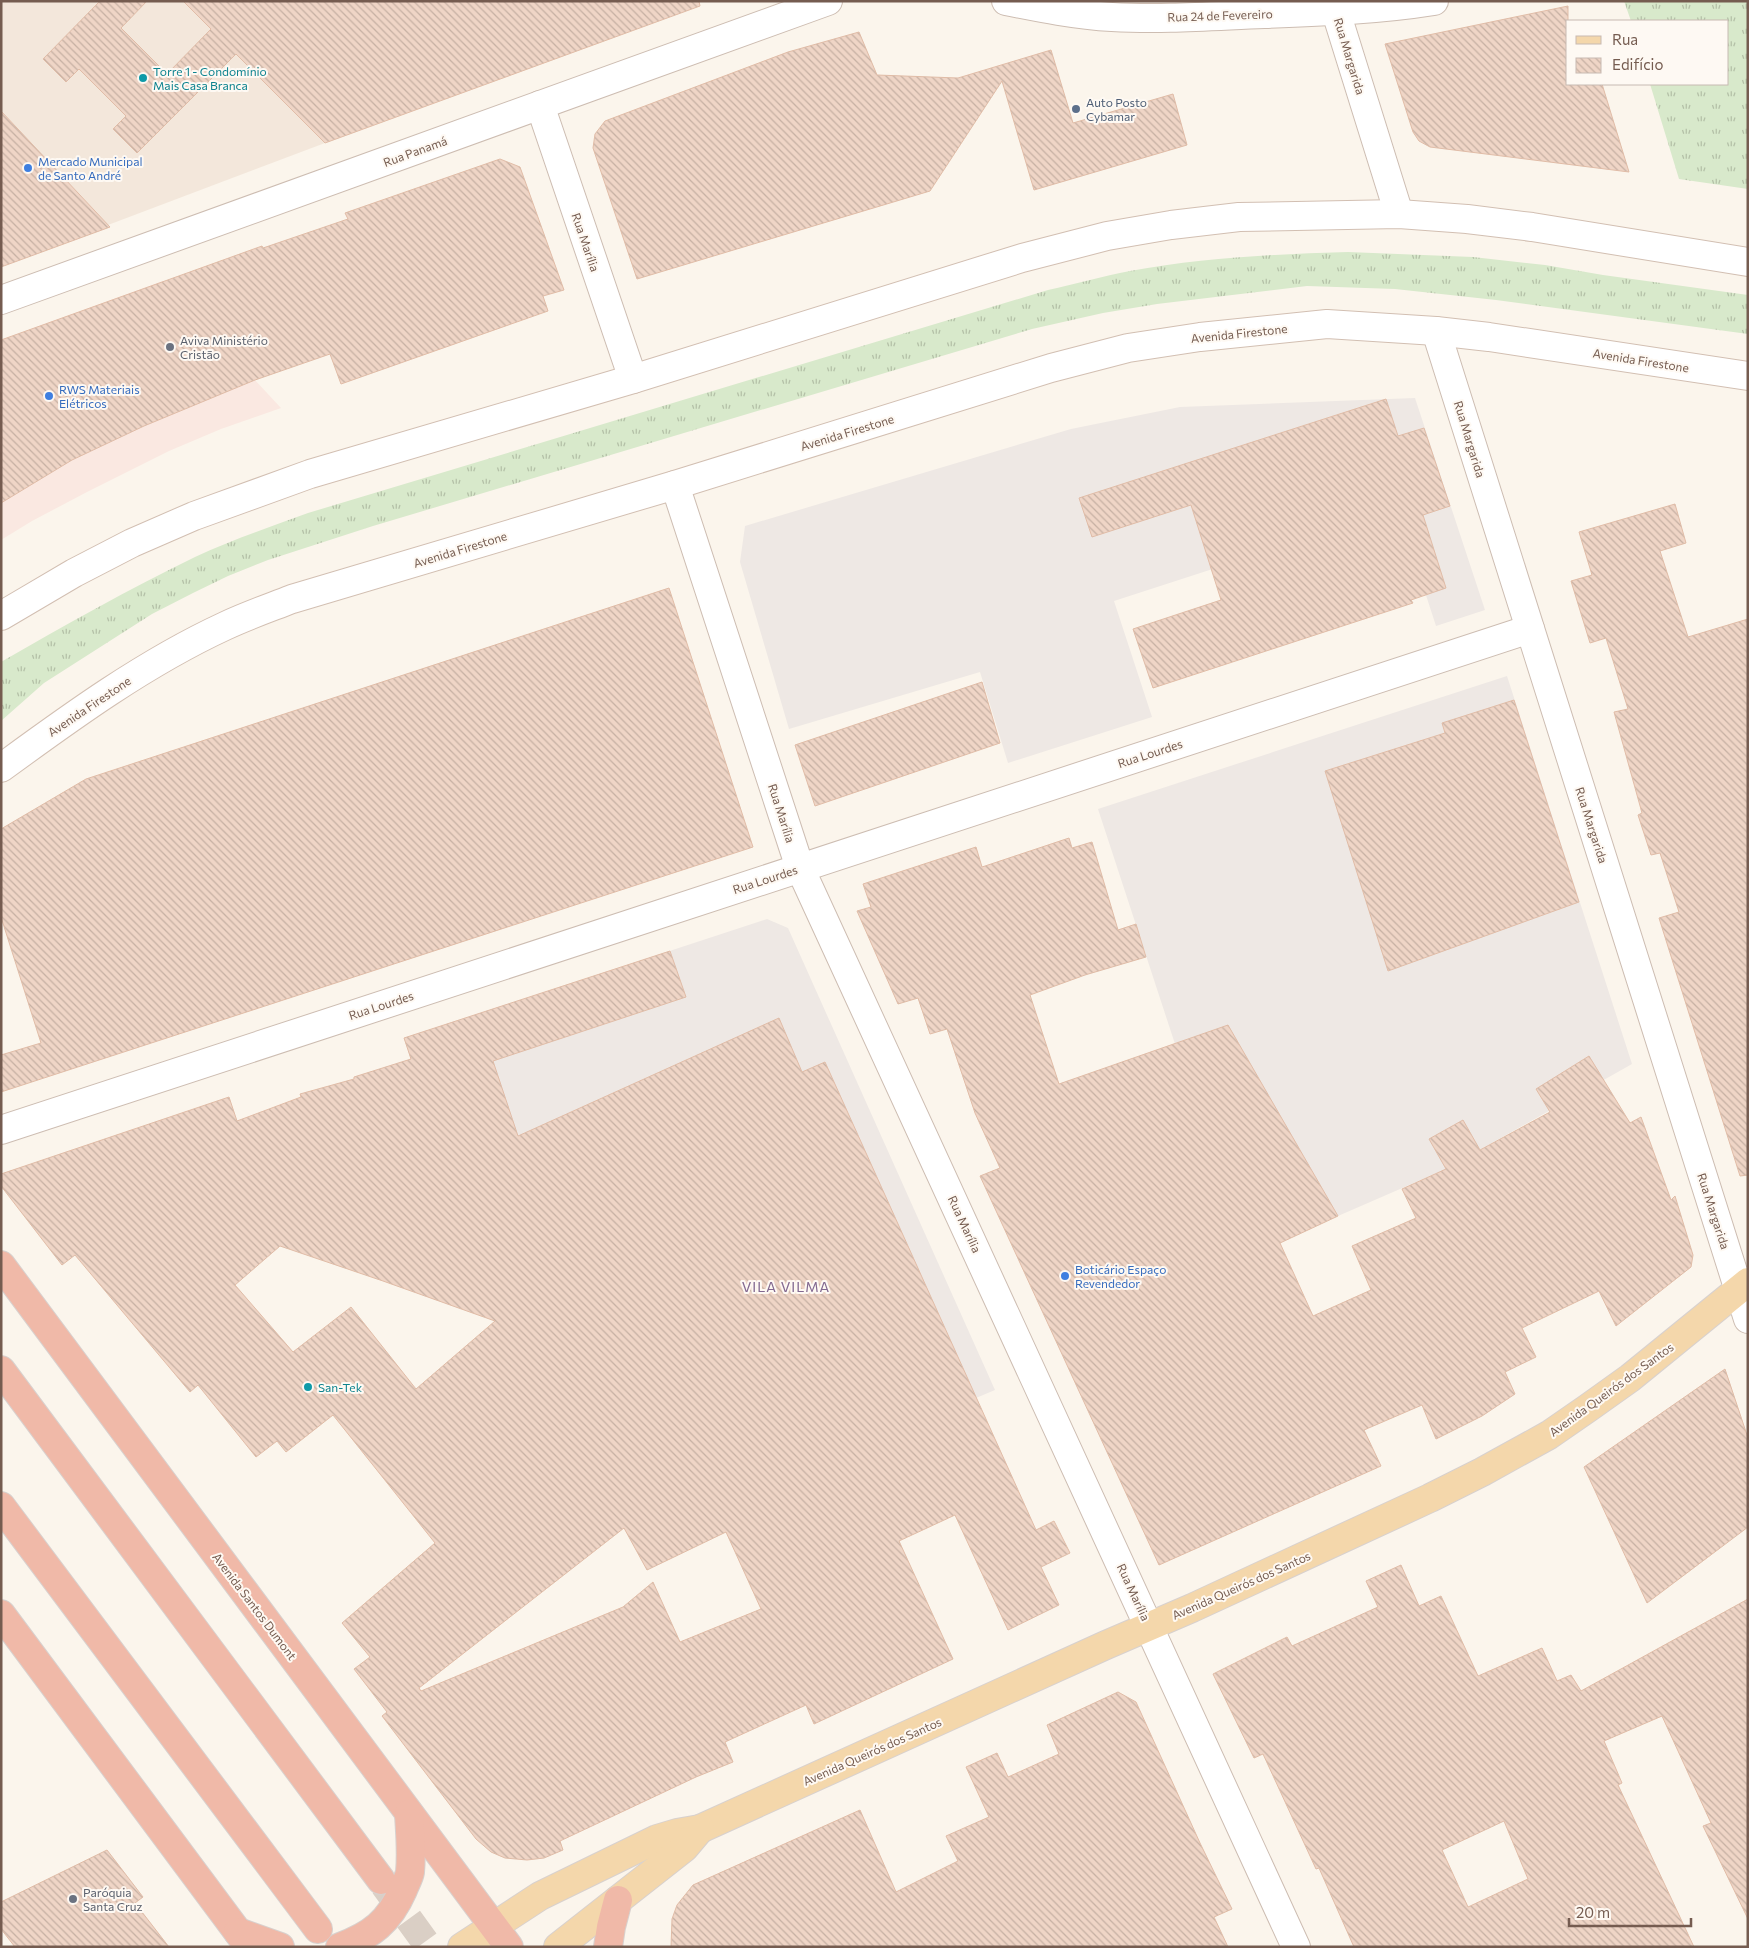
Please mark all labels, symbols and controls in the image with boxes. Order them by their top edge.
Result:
street label: Rua 24 de Fevereiro [1167,6,1273,24]
street label: Rua Margarida [1332,16,1368,96]
legend [1566,20,1729,85]
text: Rua [1612,30,1638,48]
text: Edifício [1612,55,1663,73]
place label: Torre 1 - Condomínio Mais Casa Branca [153,64,267,92]
marker: Torre 1 - Condomínio Mais Casa Branca [137,72,149,84]
place label: Auto Posto Cybamar [1086,95,1147,123]
marker: Auto Posto Cybamar [1070,103,1082,115]
street label: Rua Panamá [381,133,449,169]
place label: Mercado Municipal de Santo André [38,154,143,182]
marker: Mercado Municipal de Santo André [22,162,34,174]
street label: Rua Marília [569,211,603,273]
street label: Avenida Firestone [1190,321,1288,345]
place label: Aviva Ministério Cristão [180,333,268,361]
marker: Aviva Ministério Cristão [164,341,176,353]
street label: Avenida Firestone [1592,345,1690,375]
place label: RWS Materiais Elétricos [59,382,140,410]
marker: RWS Materiais Elétricos [43,390,55,402]
street label: Rua Margarida [1452,399,1488,479]
street label: Avenida Firestone [799,411,895,453]
street label: Avenida Firestone [412,528,508,570]
street label: Avenida Firestone [45,673,133,739]
street label: Rua Lourdes [1116,736,1184,770]
street label: Rua Marília [766,782,798,844]
street label: Rua Margarida [1573,785,1611,865]
street label: Rua Lourdes [731,862,799,896]
street label: Rua Lourdes [347,988,415,1022]
street label: Rua Margarida [1695,1171,1733,1251]
street label: Rua Marília [946,1193,984,1255]
place label: Boticário Espaço Revendedor [1075,1262,1166,1290]
marker: Boticário Espaço Revendedor [1059,1270,1071,1282]
district label: VILA VILMA [742,1278,830,1295]
street label: Avenida Queirós dos Santos [1546,1339,1676,1439]
place label: San-Tek [318,1380,363,1394]
marker: San-Tek [302,1381,314,1393]
street label: Avenida Queirós dos Santos [1170,1548,1312,1622]
street label: Avenida Santos Dumont [210,1550,300,1662]
street label: Rua Marília [1115,1561,1153,1623]
street label: Avenida Queirós dos Santos [801,1714,943,1788]
place label: Paróquia Santa Cruz [83,1885,142,1913]
marker: Paróquia Santa Cruz [67,1893,79,1905]
scale bar [1569,1896,1692,1928]
text: 20 m [1576,1903,1610,1921]

